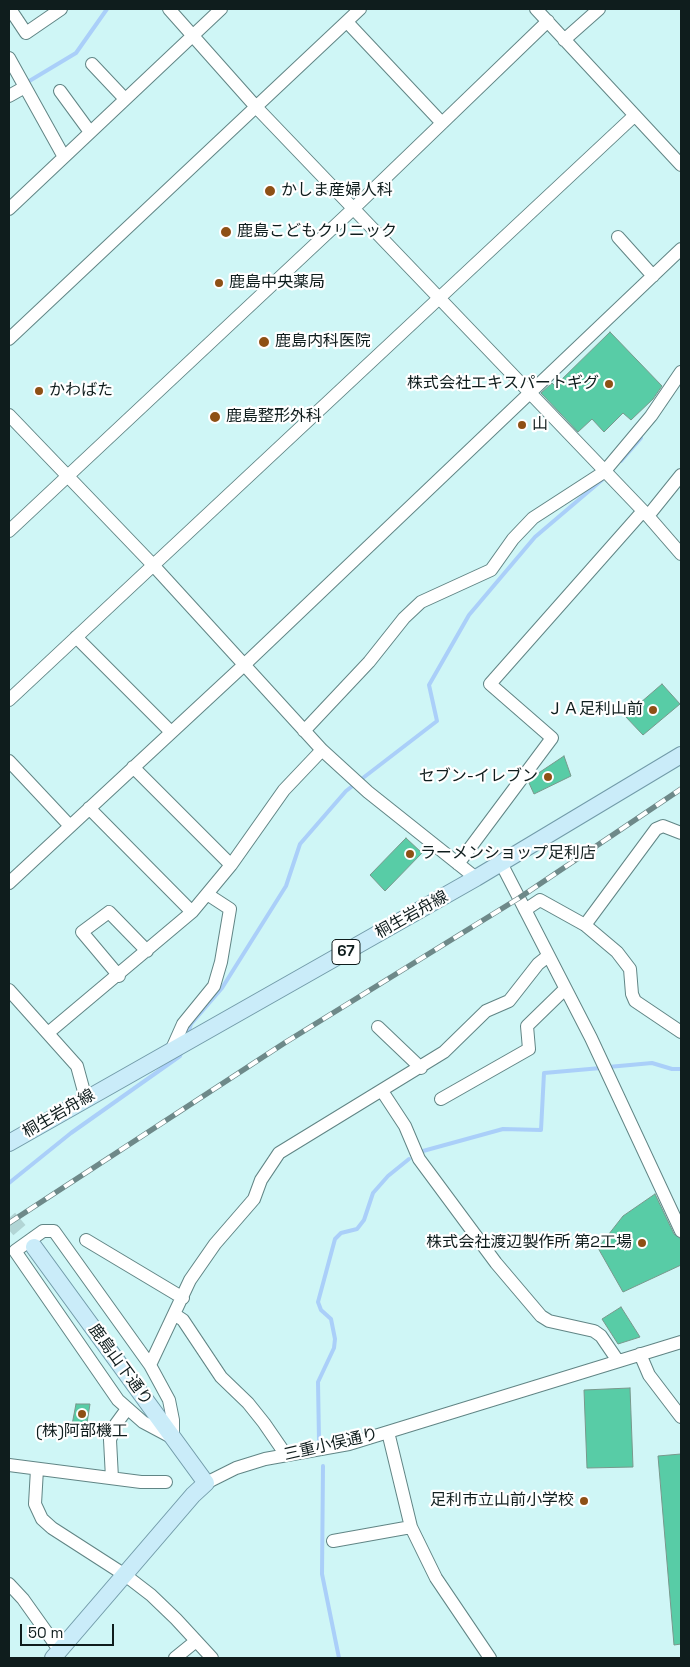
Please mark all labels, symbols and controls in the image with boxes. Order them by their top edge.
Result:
place label: かしま産婦人科 [281,181,393,201]
marker: かしま産婦人科 [263,184,277,198]
place label: 鹿島こどもクリニック [237,222,397,242]
marker: 鹿島こどもクリニック [219,225,233,239]
place label: 鹿島中央薬局 [229,273,325,293]
marker: 鹿島中央薬局 [213,277,225,289]
place label: 鹿島内科医院 [275,332,371,352]
marker: 鹿島内科医院 [257,335,271,349]
place label: 株式会社エキスパートギグ [407,374,599,394]
marker: 株式会社エキスパートギグ [603,378,615,390]
place label: かわばた [49,381,113,401]
marker: かわばた [33,385,45,397]
place label: 鹿島整形外科 [226,407,322,427]
marker: 鹿島整形外科 [208,410,222,424]
place label: 山 [532,415,548,435]
marker: 山 [516,419,528,431]
place label: ＪＡ足利山前 [547,700,643,720]
marker: ＪＡ足利山前 [647,704,659,716]
place label: セブン-イレブン [419,767,538,787]
marker: セブン-イレブン [542,771,554,783]
place label: ラーメンショップ足利店 [420,844,596,864]
marker: ラーメンショップ足利店 [404,848,416,860]
street label: 桐生岩舟線 [372,887,452,943]
road number: 67 [332,940,360,964]
street label: 桐生岩舟線 [20,1086,98,1142]
place label: 株式会社渡辺製作所 第2工場 [426,1233,632,1253]
marker: 株式会社渡辺製作所 第2工場 [636,1237,648,1249]
street label: 鹿島山下通り [84,1321,156,1409]
marker: (株)阿部機工 [76,1408,88,1420]
place label: (株)阿部機工 [36,1422,128,1442]
street label: 三重小俣通り [282,1425,380,1465]
place label: 足利市立山前小学校 [430,1491,574,1511]
marker: 足利市立山前小学校 [578,1495,590,1507]
scale bar [22,1614,116,1646]
text: 50 m [28,1623,63,1642]

